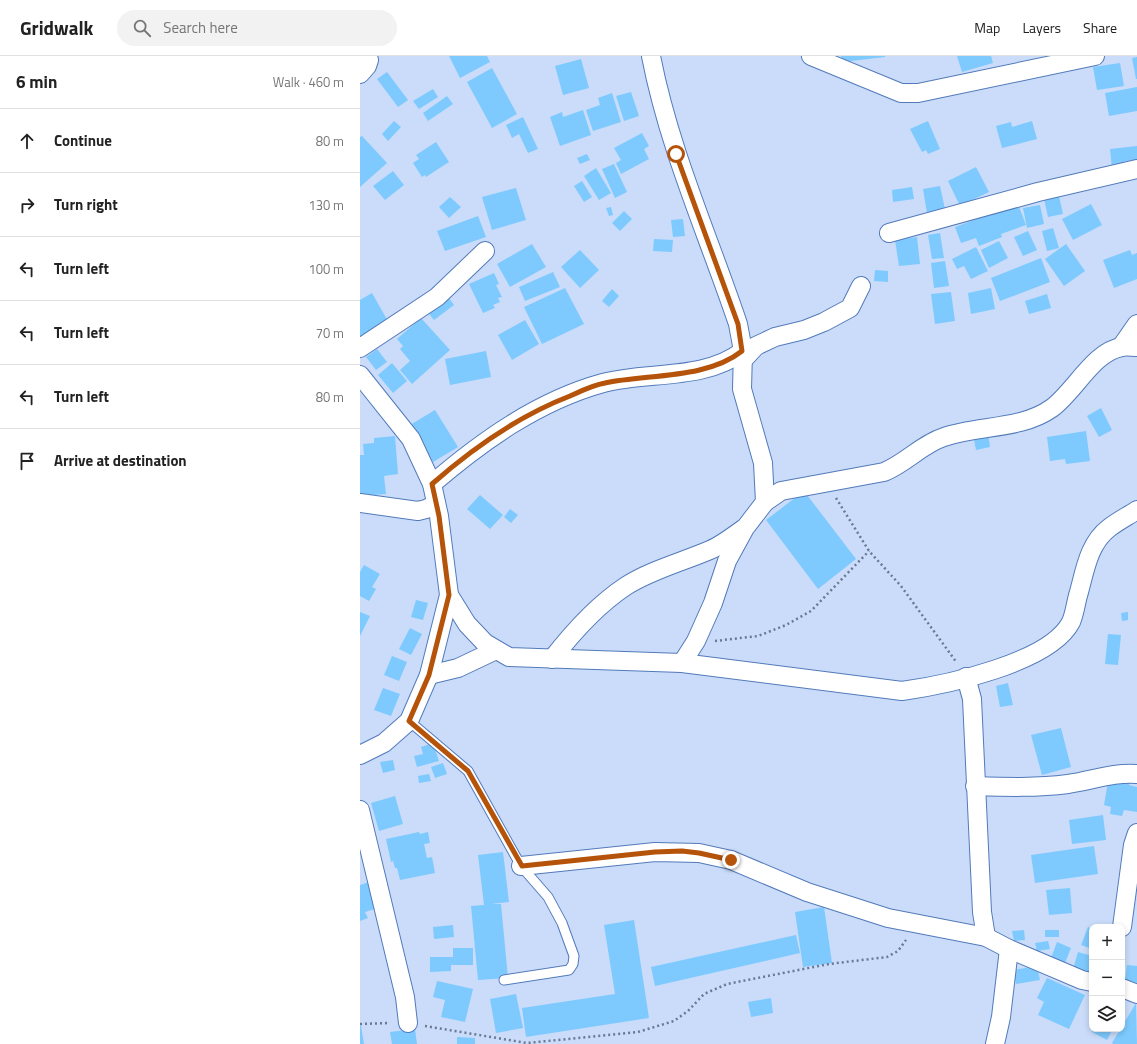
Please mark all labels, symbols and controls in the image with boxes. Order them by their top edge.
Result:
search box [117,10,397,46]
text: Gridwalk [20,13,93,42]
text: Search here [163,16,238,39]
icon: search [131,17,153,39]
text: Map [974,17,1000,38]
text: Layers [1022,17,1061,38]
text: Share [1083,17,1117,38]
text: 6 min [16,69,57,95]
text: Walk · 460 m [273,72,344,92]
text: Continue [54,129,112,152]
icon: ahead [16,130,38,152]
text: 80 m [316,131,344,151]
route start [667,145,685,163]
text: Turn right [54,193,118,216]
icon: right [16,194,38,216]
text: 130 m [308,195,344,215]
text: Turn left [54,257,109,280]
icon: left [16,258,38,280]
text: 100 m [308,259,344,279]
text: Turn left [54,321,109,344]
icon: left [16,322,38,344]
text: 70 m [316,323,344,343]
text: Turn left [54,385,109,408]
icon: left [16,386,38,408]
text: 80 m [316,387,344,407]
text: Arrive at destination [54,449,187,472]
icon: arrive [16,450,38,472]
route end [722,851,740,869]
map controls [1089,924,1125,1032]
button: + [1089,924,1125,960]
button: − [1089,960,1125,996]
button: layers [1089,996,1125,1032]

